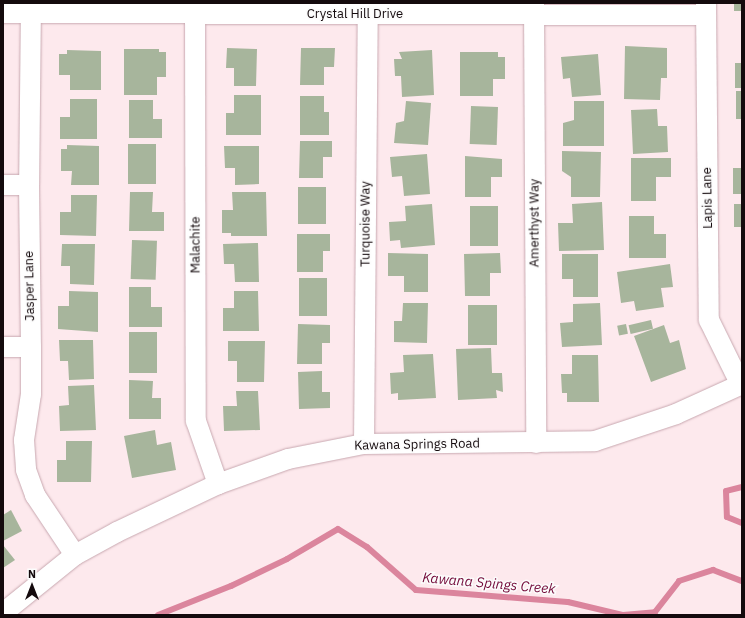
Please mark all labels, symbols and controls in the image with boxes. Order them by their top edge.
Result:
street label: Crystal Hill Drive [307,6,403,22]
street label: Lapis Lane [700,167,716,229]
street label: Amerthyst Way [527,179,543,267]
street label: Turquoise Way [358,181,374,267]
street label: Malachite [188,217,204,273]
street label: Jasper Lane [22,251,38,321]
street label: Kawana Springs Road [354,436,480,454]
north arrow [12,566,52,606]
text: N [28,567,36,581]
water label: Kawana Spings Creek [422,569,556,597]

